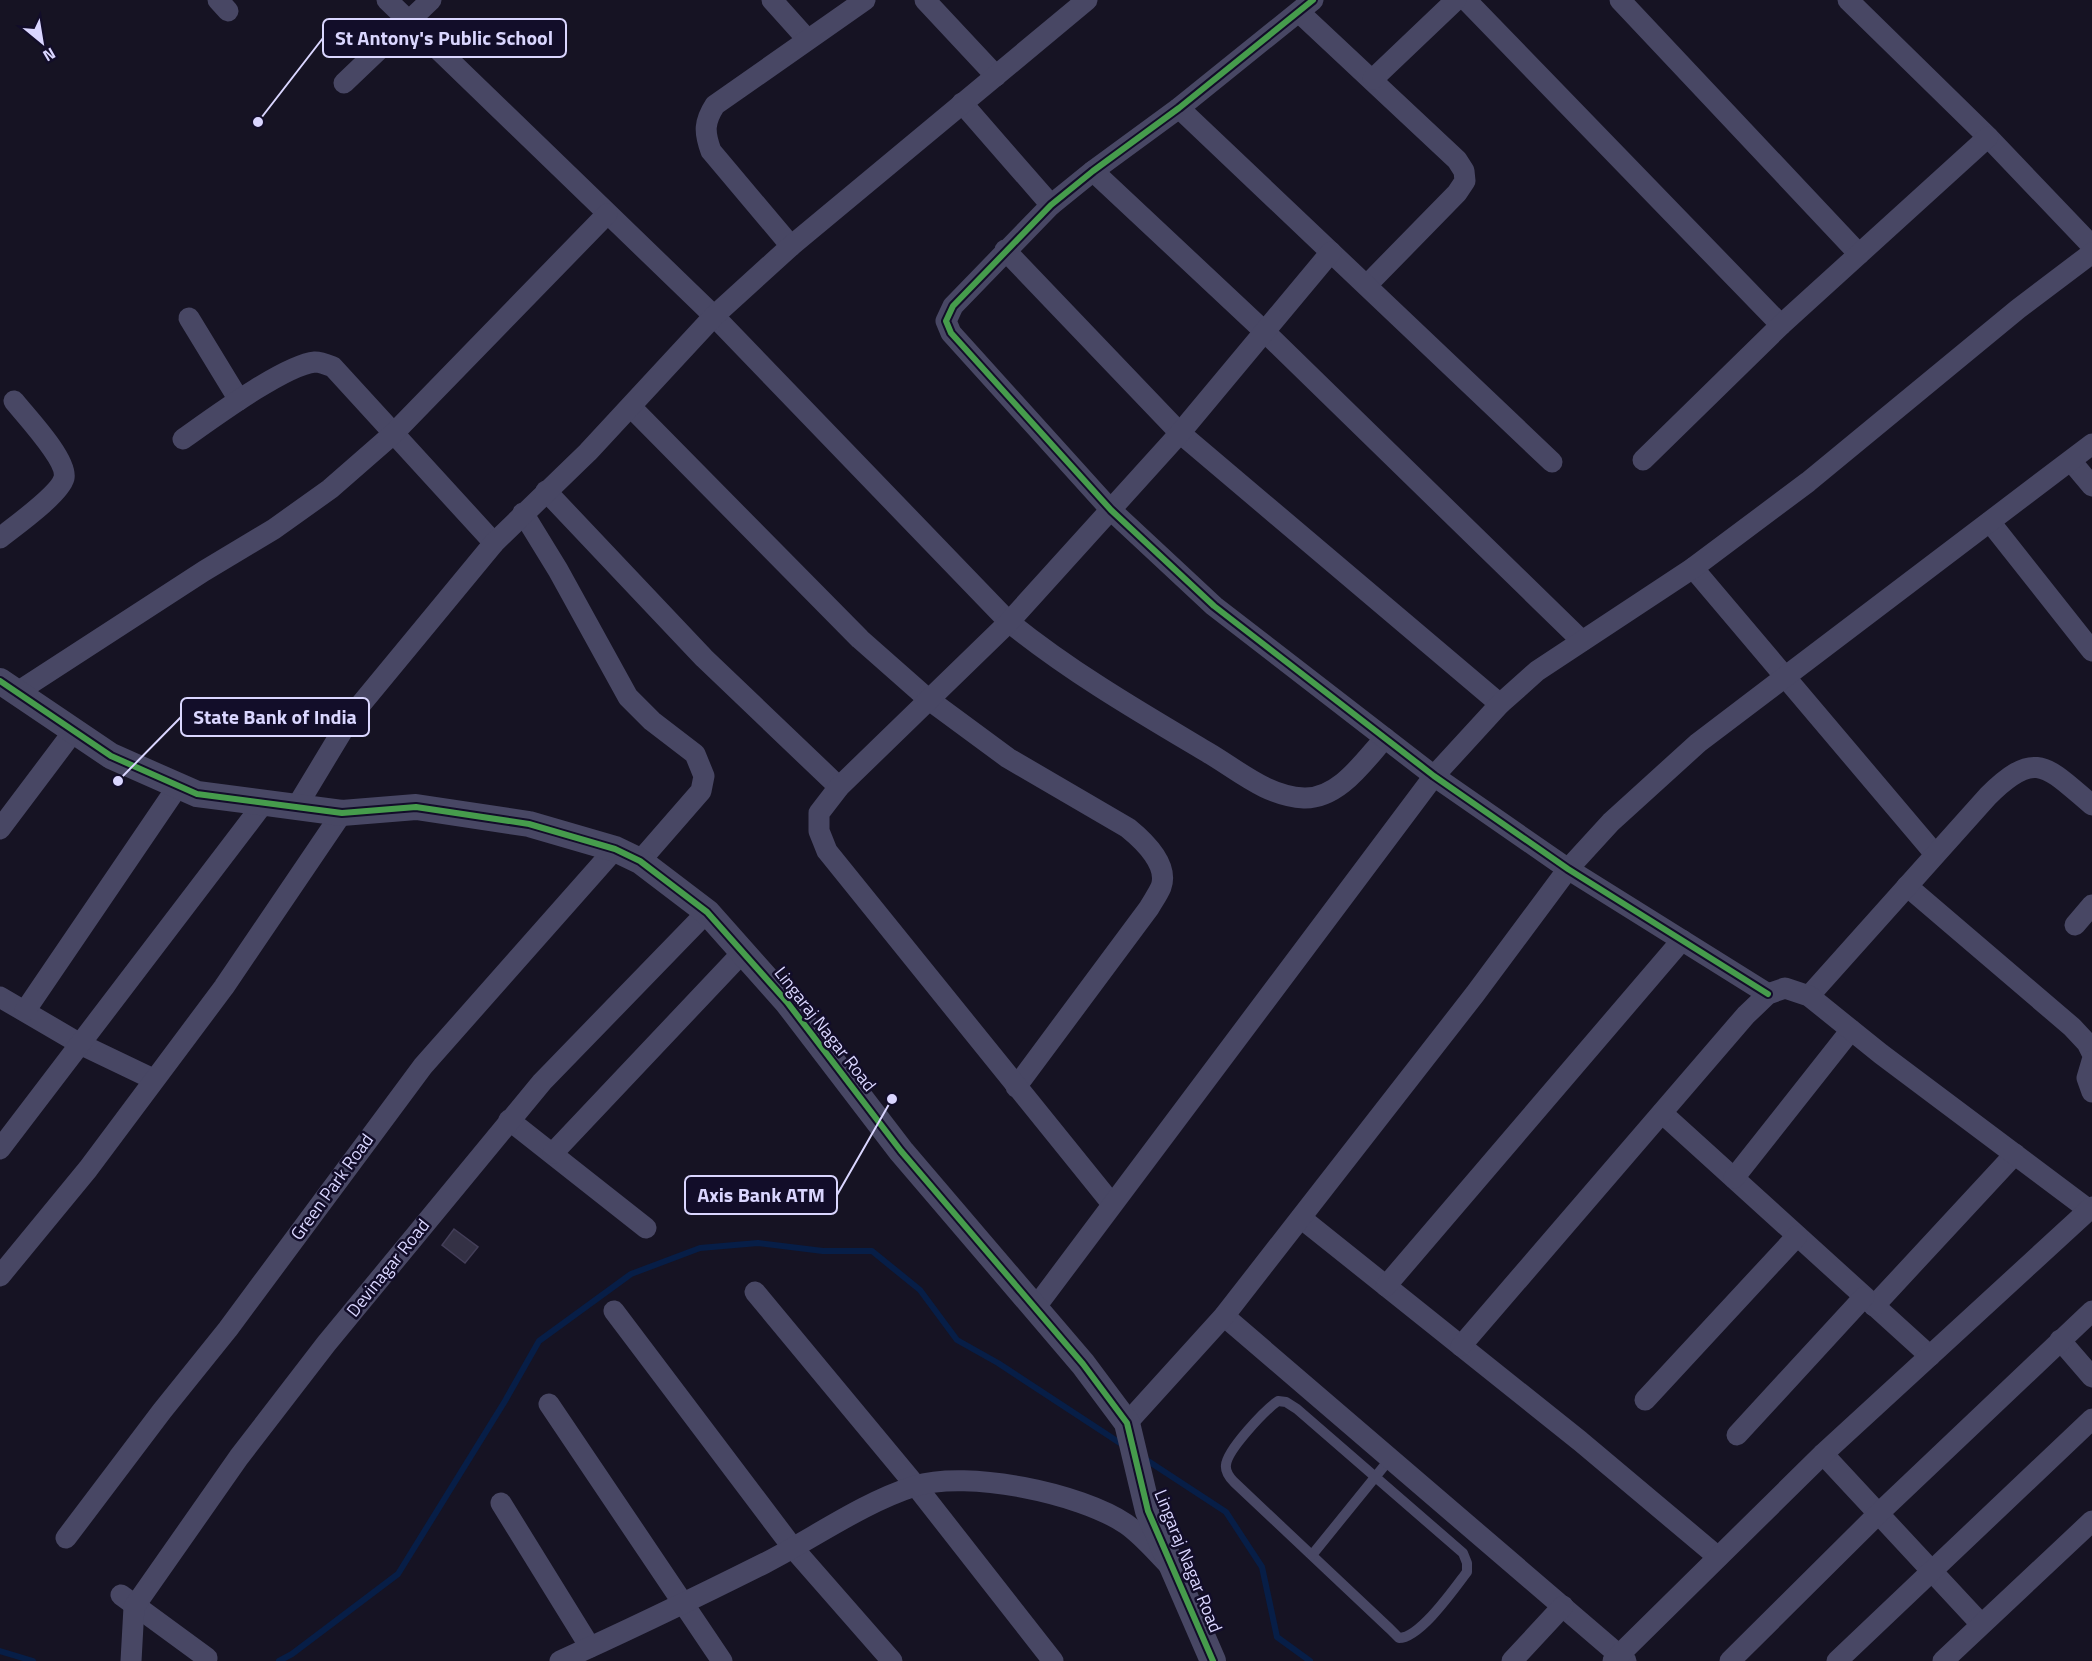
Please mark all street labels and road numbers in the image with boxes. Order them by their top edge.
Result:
street label: Lingaraj Nagar Road [768,960,883,1097]
street label: Green Park Road [284,1128,380,1246]
street label: Devinagar Road [340,1213,436,1323]
street label: Lingaraj Nagar Road [1147,1485,1230,1636]

